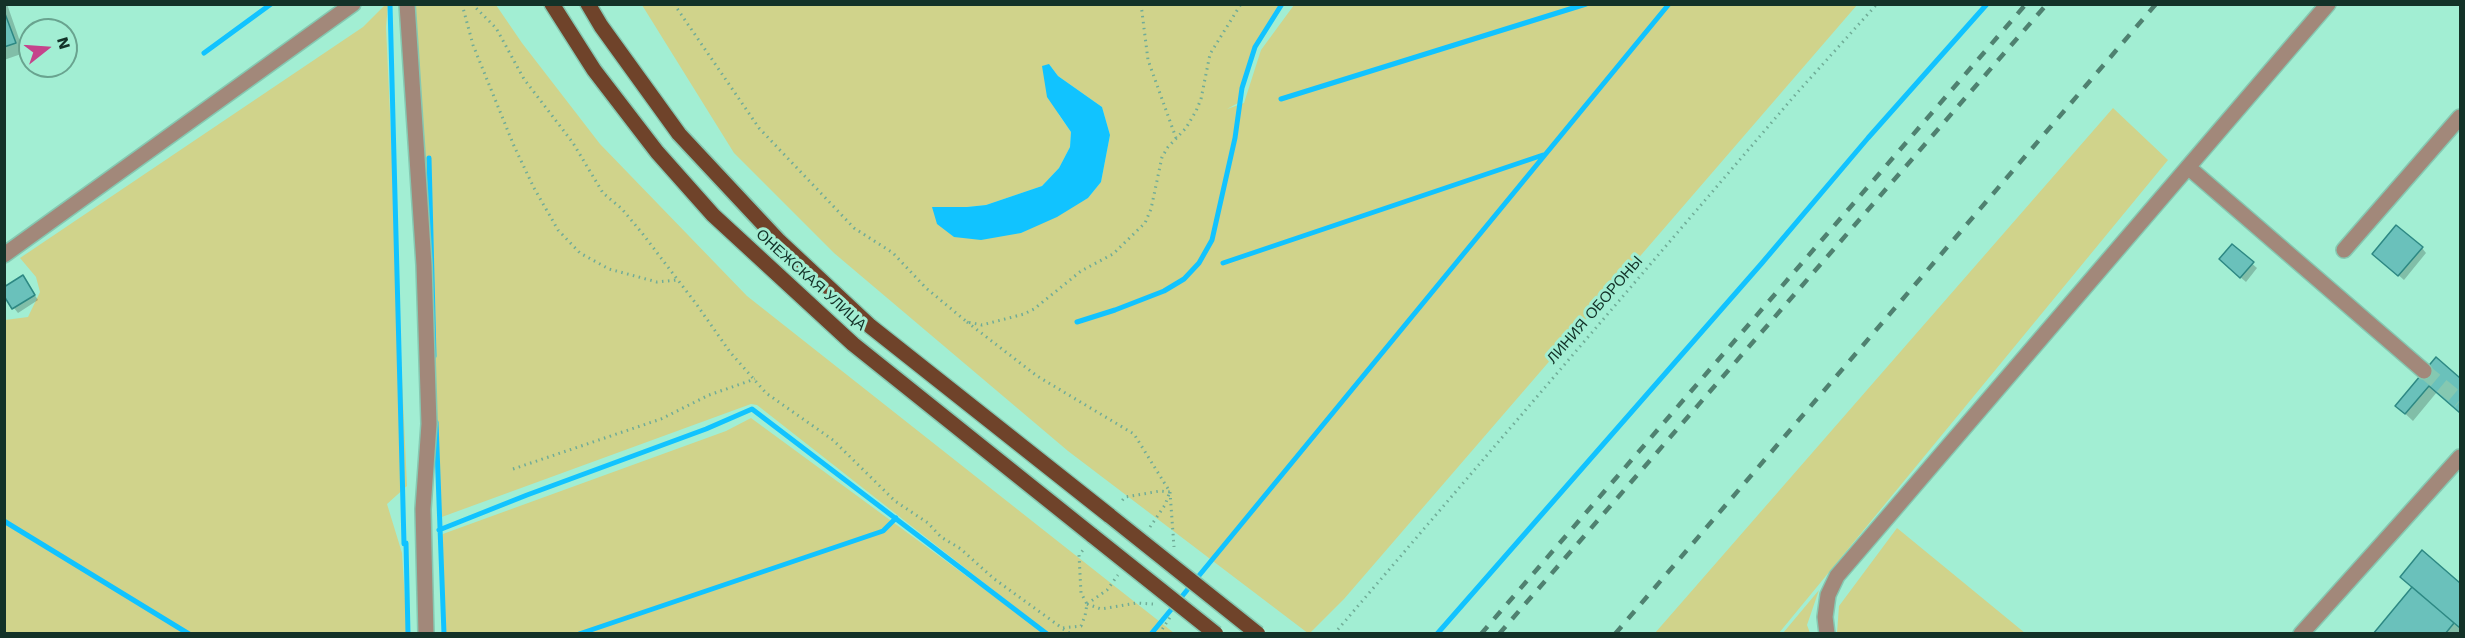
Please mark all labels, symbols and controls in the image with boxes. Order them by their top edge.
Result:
north arrow [18,18,78,78]
text: N [53,35,75,52]
street label: ОНЕЖСКАЯ УЛИЦА [752,226,870,334]
street label: ЛИНИЯ ОБОРОНЫ [1543,253,1647,367]

